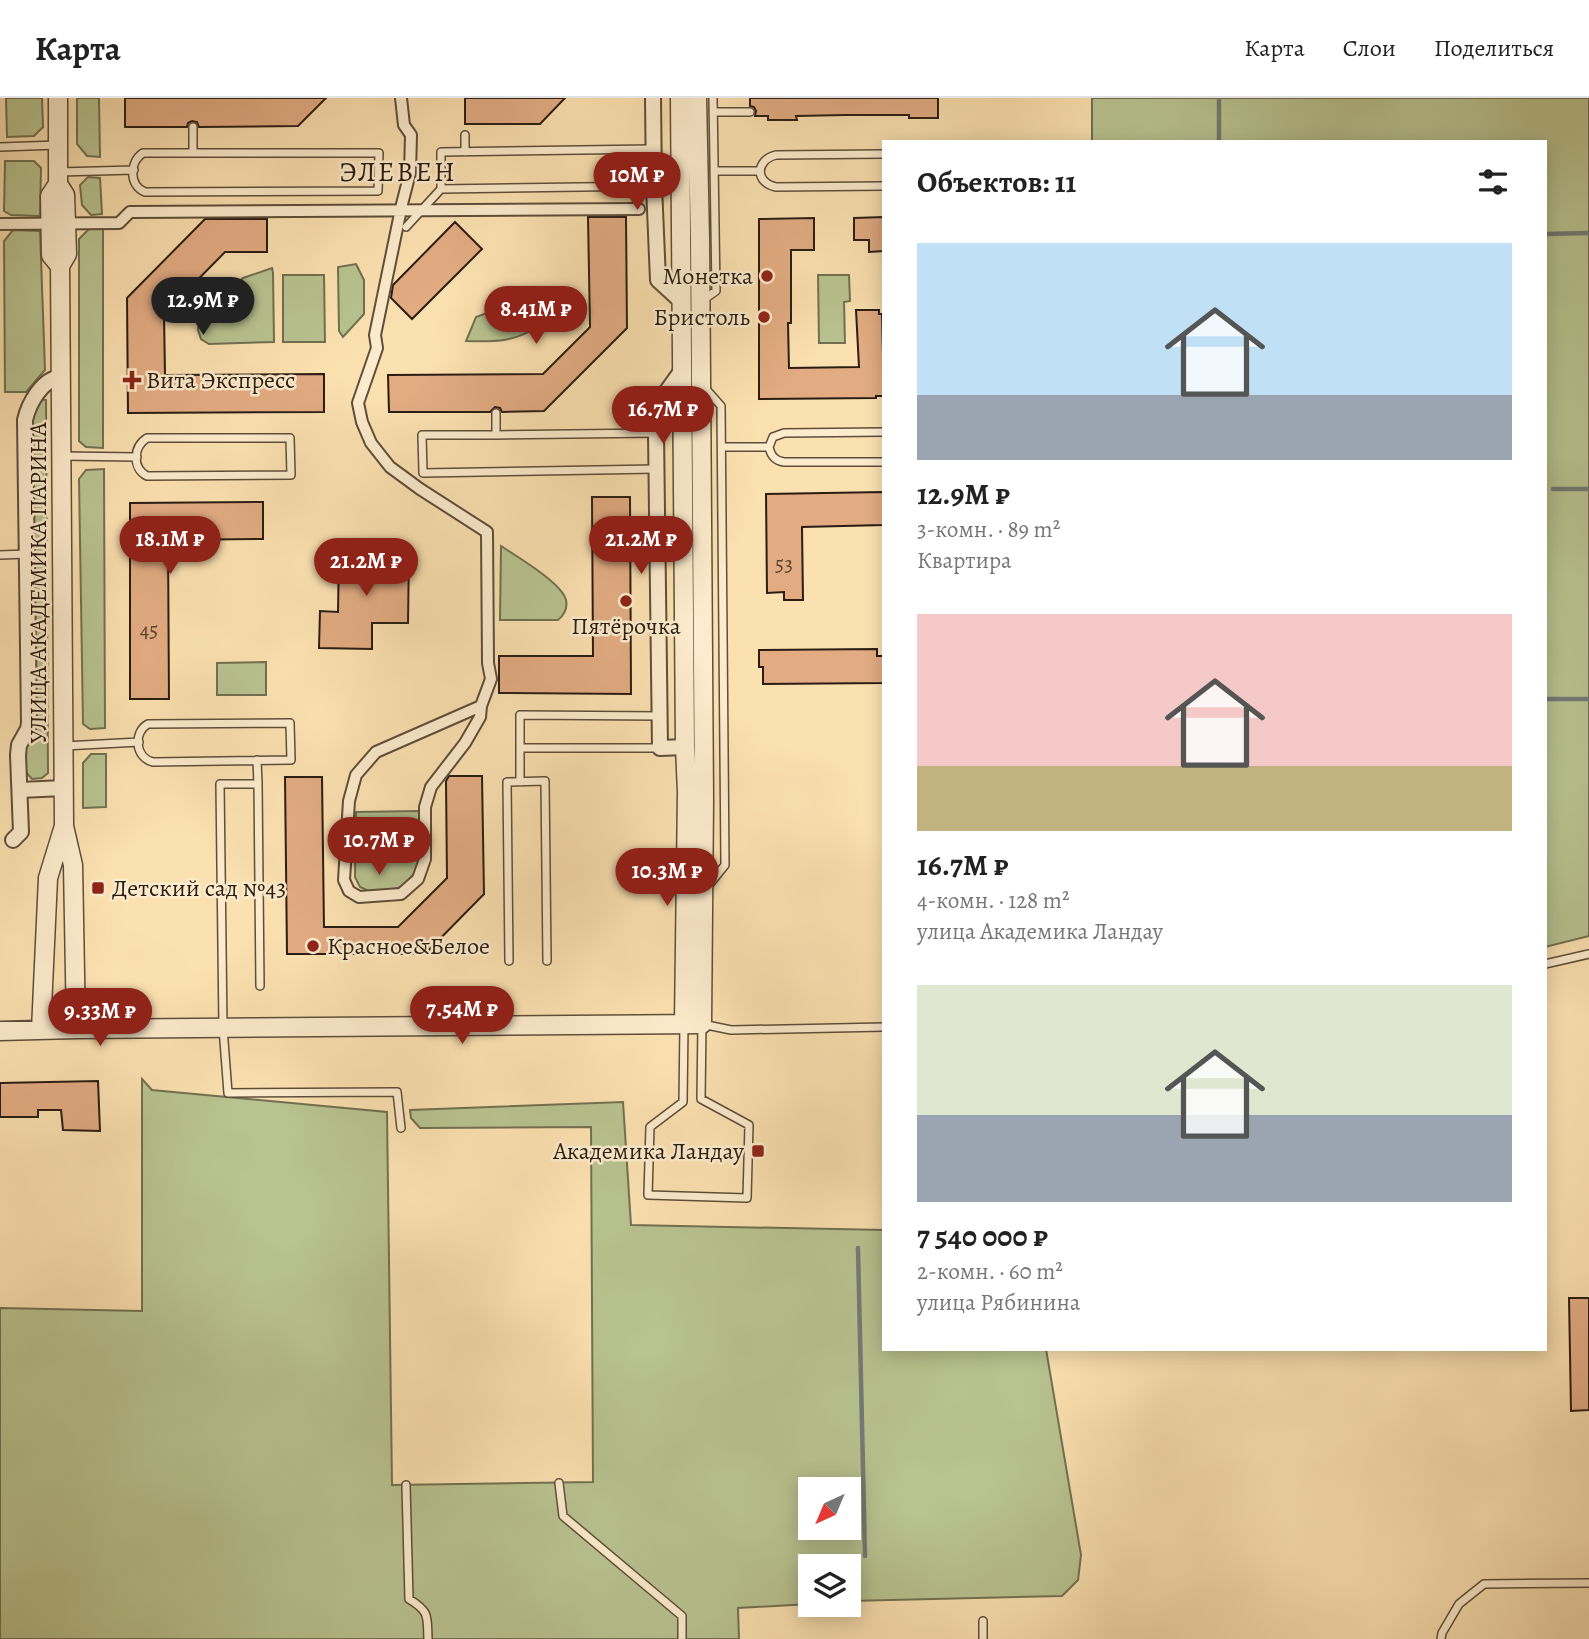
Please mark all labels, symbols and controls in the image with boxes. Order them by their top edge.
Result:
text: Карта [35,26,121,71]
text: Карта [1244,32,1305,64]
text: Слои [1343,32,1396,64]
text: Поделиться [1434,32,1554,64]
pin: 10M ₽ [588,152,686,212]
district label: ЭЛЕВЕН [339,153,457,191]
text: 10M ₽ [610,159,664,190]
text: Объектов: 11 [917,162,1076,202]
icon: filters [1474,163,1512,201]
place label: Монетка [662,260,753,292]
marker: Монетка [759,268,775,284]
pin: 12.9M ₽ [138,278,268,337]
text: 12.9M ₽ [167,284,239,315]
pin: 8.41M ₽ [471,286,601,346]
icon: home [1152,289,1278,415]
text: 8.41M ₽ [500,293,572,324]
place label: Бристоль [653,301,751,333]
marker: Бристоль [756,309,772,325]
place label: Вита Экспресс [146,364,295,396]
marker: Вита Экспресс [124,372,140,388]
pin: 16.7M ₽ [598,386,728,446]
text: 16.7M ₽ [628,393,698,424]
street label: УЛИЦА АКАДЕМИКА ПАРИНА [22,421,54,744]
text: 12.9M ₽ [917,474,1010,514]
text: 3-комн. · 89 m² [917,514,1060,545]
pin: 18.1M ₽ [105,517,235,576]
pin: 21.2M ₽ [576,517,706,576]
text: 18.1M ₽ [136,523,204,554]
text: 21.2M ₽ [605,523,677,554]
pin: 21.2M ₽ [301,538,431,598]
text: 21.2M ₽ [330,545,402,576]
text: Квартира [917,545,1012,576]
house number: 53 [775,550,793,578]
marker: Пятёрочка [618,593,634,609]
place label: Пятёрочка [571,610,681,642]
house number: 45 [140,616,158,644]
icon: home [1152,660,1278,786]
pin: 10.7M ₽ [314,818,444,877]
text: 10.7M ₽ [344,824,414,855]
text: 16.7M ₽ [917,845,1009,885]
pin: 10.3M ₽ [602,848,732,908]
text: 10.3M ₽ [631,855,703,886]
place label: Детский сад №43 [112,872,286,904]
marker: Детский сад №43 [90,880,106,896]
text: 4-комн. · 128 m² [917,885,1070,916]
text: улица Академика Ландау [917,916,1163,947]
place label: Красное&Белое [327,930,490,962]
marker: Красное&Белое [305,938,321,954]
pin: 7.54M ₽ [397,986,527,1046]
pin: 9.33M ₽ [35,988,165,1048]
text: 7.54M ₽ [426,993,498,1024]
text: 9.33M ₽ [64,995,136,1026]
icon: home [1152,1031,1278,1157]
place label: Академика Ландау [552,1135,744,1167]
marker: Академика Ландау [750,1143,766,1159]
text: 7 540 000 ₽ [917,1216,1048,1256]
text: 2-комн. · 60 m² [917,1256,1063,1287]
text: улица Рябинина [917,1287,1080,1318]
north arrow [798,1477,861,1540]
map controls [798,1477,861,1617]
button: layers [798,1554,861,1617]

